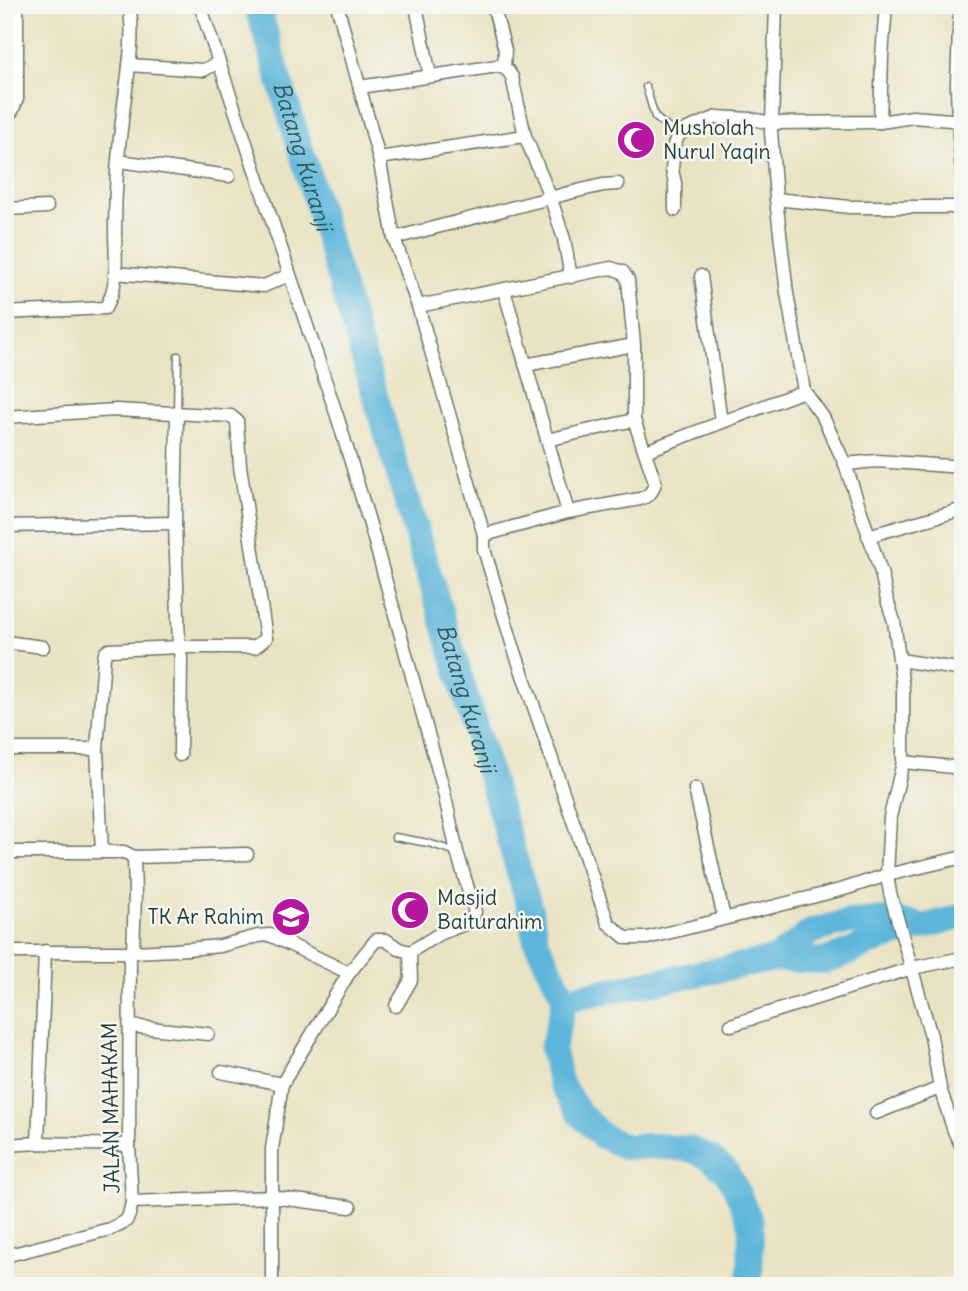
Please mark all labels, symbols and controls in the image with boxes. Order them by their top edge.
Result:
water label: Batang Kuranji [267,78,340,237]
place label: Musholah Nurul Yaqin [663,114,771,165]
mosque icon: Musholah Nurul Yaqin [615,119,657,161]
water label: Batang Kuranji [431,620,504,779]
place label: Masjid Baiturahim [437,884,542,935]
mosque icon: Masjid Baiturahim [389,889,431,931]
school or university icon: TK Ar Rahim [270,896,312,938]
place label: TK Ar Rahim [148,903,264,930]
street label: JALAN MAHAKAM [96,1022,125,1194]

